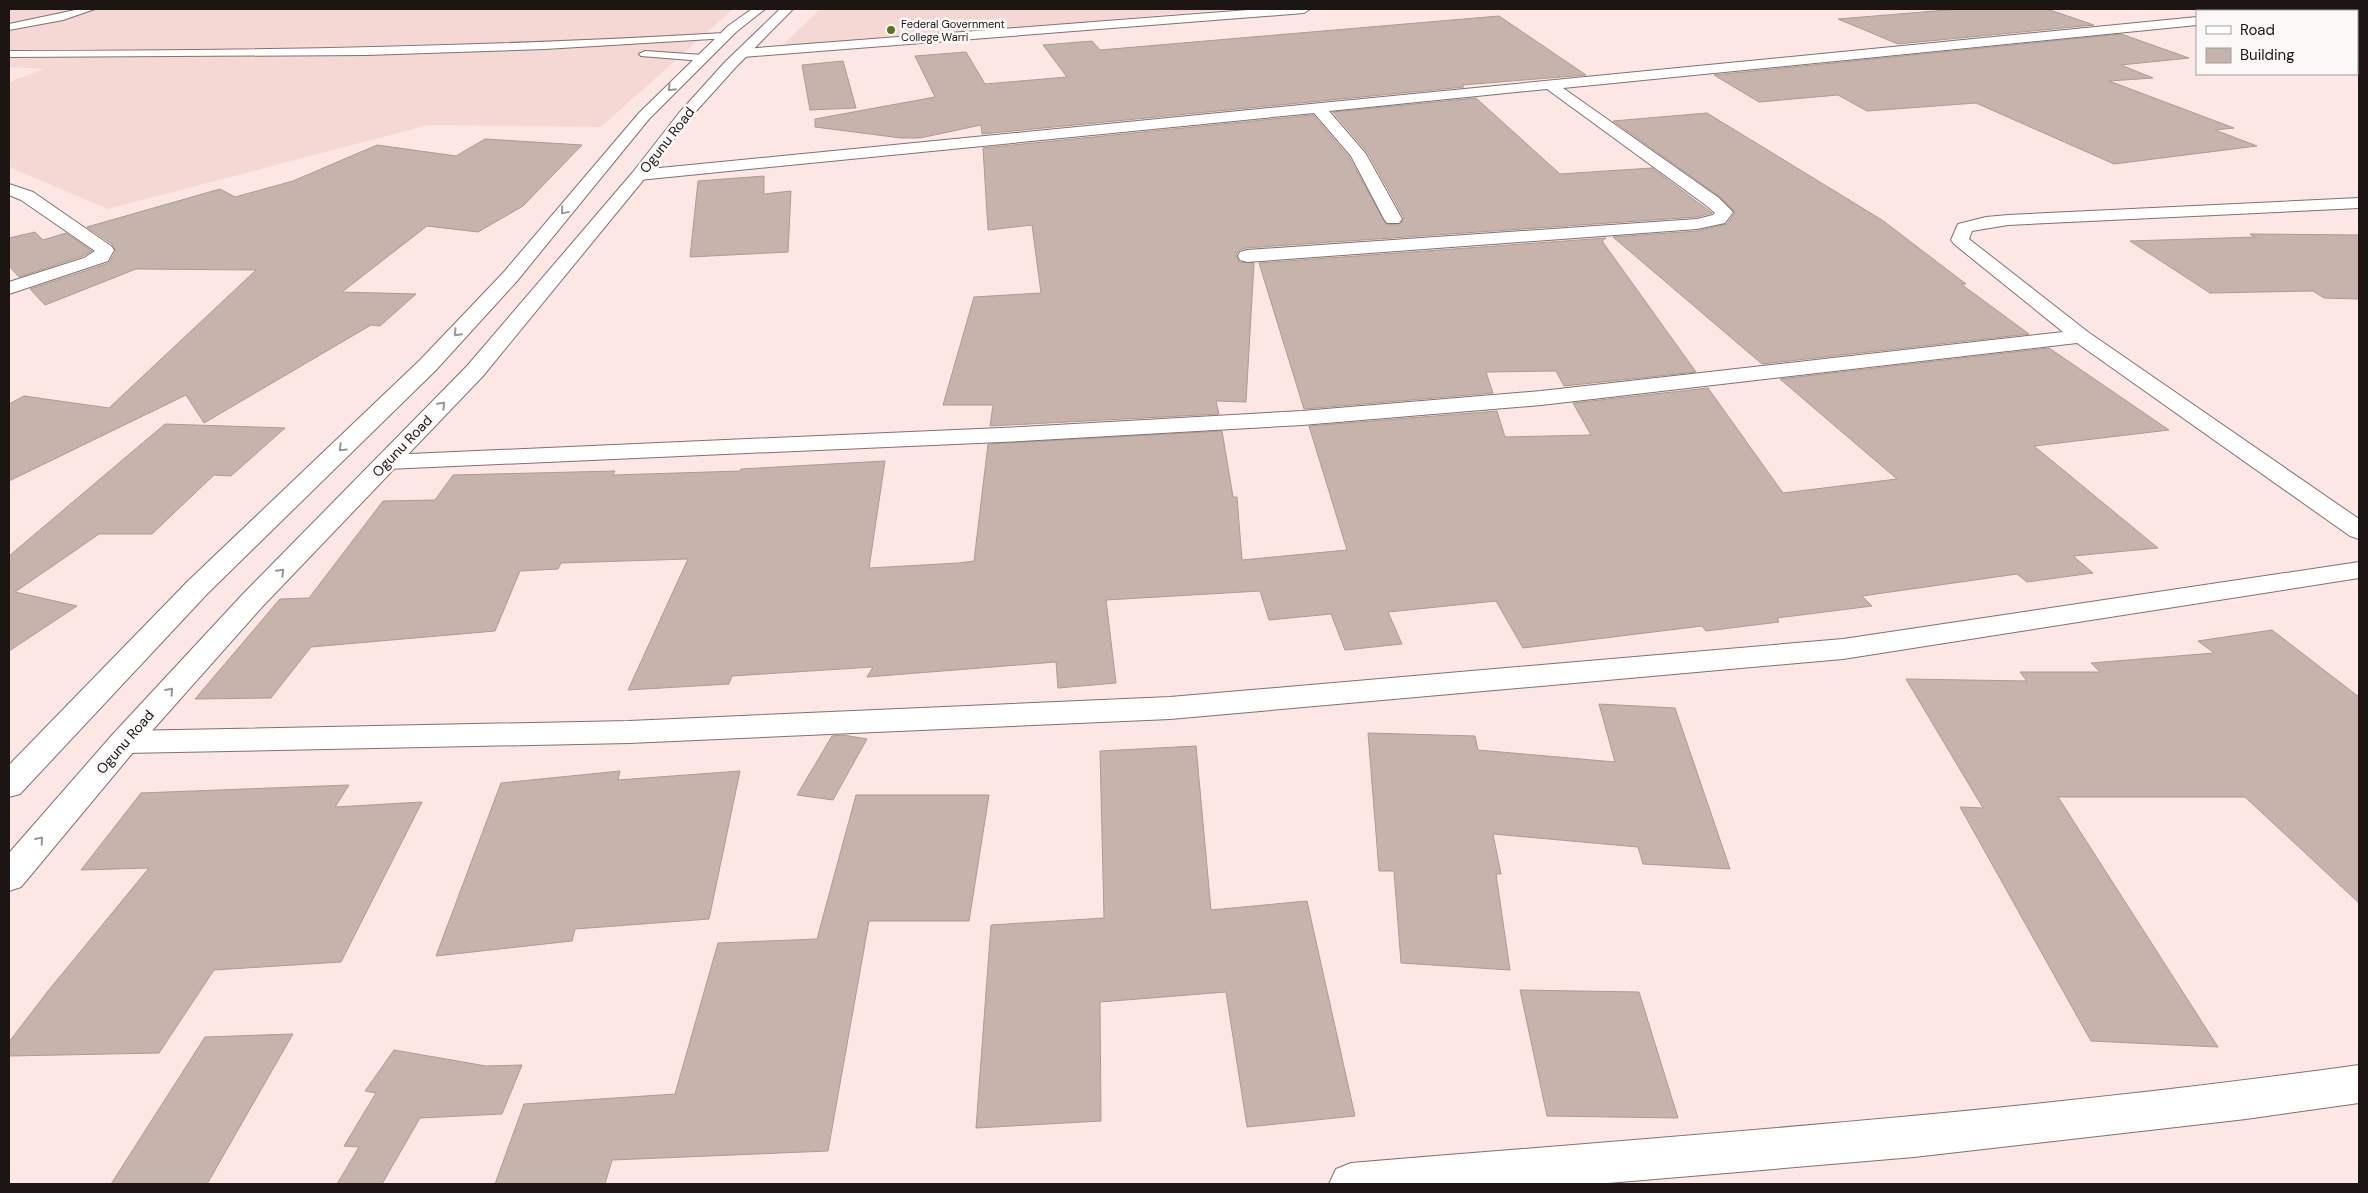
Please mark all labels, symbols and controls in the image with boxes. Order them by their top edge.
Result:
legend [2196,10,2358,75]
place label: Federal Government College Warri [901,17,1005,44]
text: Road [2240,20,2275,40]
marker: Federal Government College Warri [885,24,897,36]
text: Building [2240,45,2295,65]
one-way arrow [668,83,677,92]
street label: Ogunu Road [636,103,698,177]
one-way arrow [562,205,570,214]
one-way arrow [454,328,463,337]
one-way arrow [437,401,446,410]
street label: Ogunu Road [368,411,436,481]
one-way arrow [339,442,348,451]
one-way arrow [275,569,284,578]
one-way arrow [165,688,174,697]
street label: Ogunu Road [92,706,158,778]
one-way arrow [35,836,44,845]

